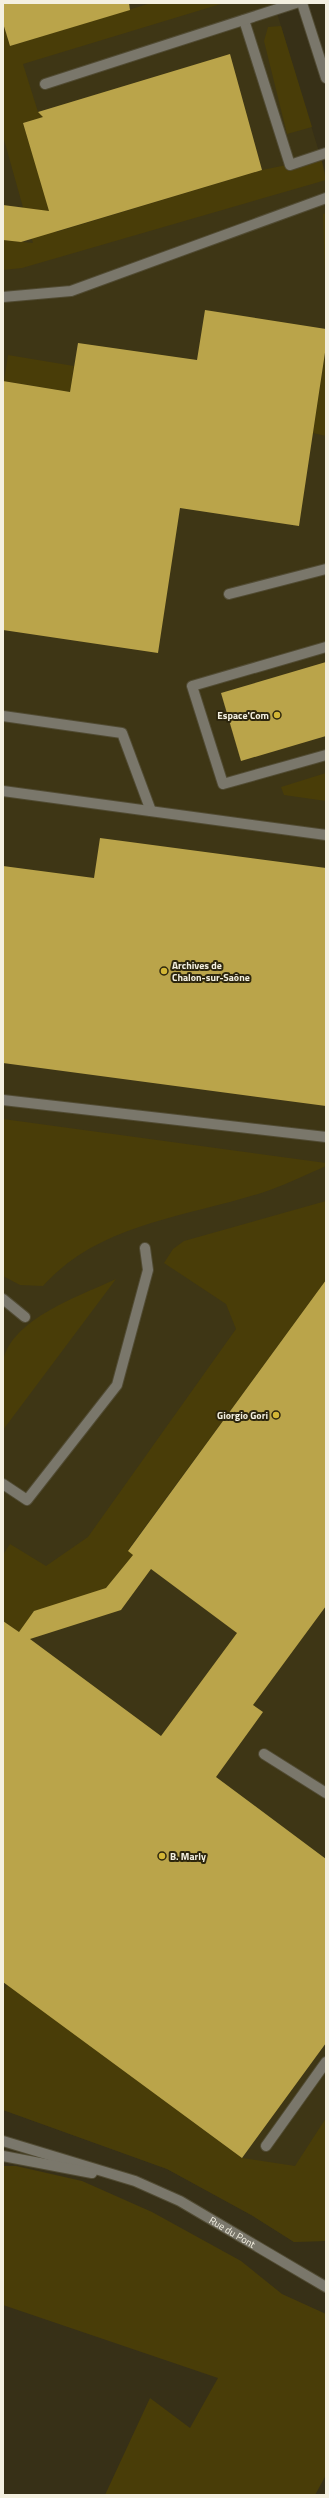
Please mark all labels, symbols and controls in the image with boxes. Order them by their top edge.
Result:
place label: Espace'Com [217,708,269,723]
marker: Espace'Com [272,710,282,720]
place label: Archives de Chalon-sur-Saône [172,958,250,985]
marker: Archives de Chalon-sur-Saône [159,966,169,976]
place label: Giorgio Gori [217,1408,268,1423]
marker: Giorgio Gori [271,1410,281,1420]
place label: B. Marly [170,1849,206,1864]
marker: B. Marly [157,1851,167,1861]
street label: Rue du Pont [206,2212,259,2252]

